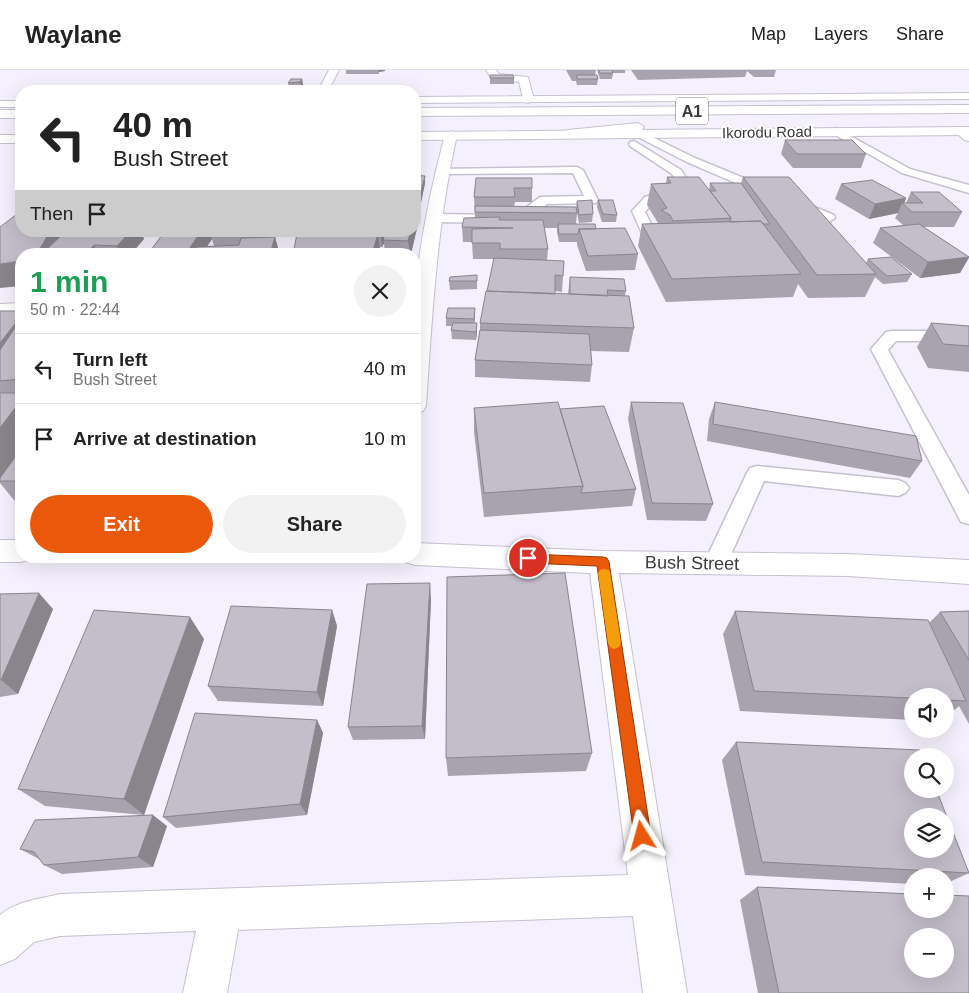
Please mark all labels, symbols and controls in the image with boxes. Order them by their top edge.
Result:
text: Waylane [25,21,121,48]
text: Map [751,24,786,44]
text: Layers [814,24,868,44]
text: Share [896,24,944,44]
road number: A1 [676,97,708,124]
icon: left [30,105,95,170]
text: 40 m [113,105,193,144]
street label: Ikorodu Road [722,123,812,141]
text: Bush Street [113,146,228,171]
icon: arrive [83,200,111,228]
text: Then [30,203,73,224]
text: 1 min [30,265,108,298]
button: close [354,265,406,317]
text: 50 m · 22:44 [30,301,120,318]
text: Turn left [73,349,148,370]
icon: left [30,355,58,383]
text: 40 m [364,358,406,379]
text: Bush Street [73,371,157,388]
icon: arrive [30,425,58,453]
text: Arrive at destination [73,428,257,449]
text: 10 m [364,428,406,449]
button: Exit [30,495,213,553]
button: Share [223,495,406,553]
pin [507,537,549,579]
icon: arrive [514,544,542,572]
street label: Bush Street [645,552,739,574]
map controls [904,688,954,978]
button: sound [904,688,954,738]
button: search [904,748,954,798]
button: layers [904,808,954,858]
position arrow [615,809,667,861]
button: + [904,868,954,918]
button: − [904,928,954,978]

